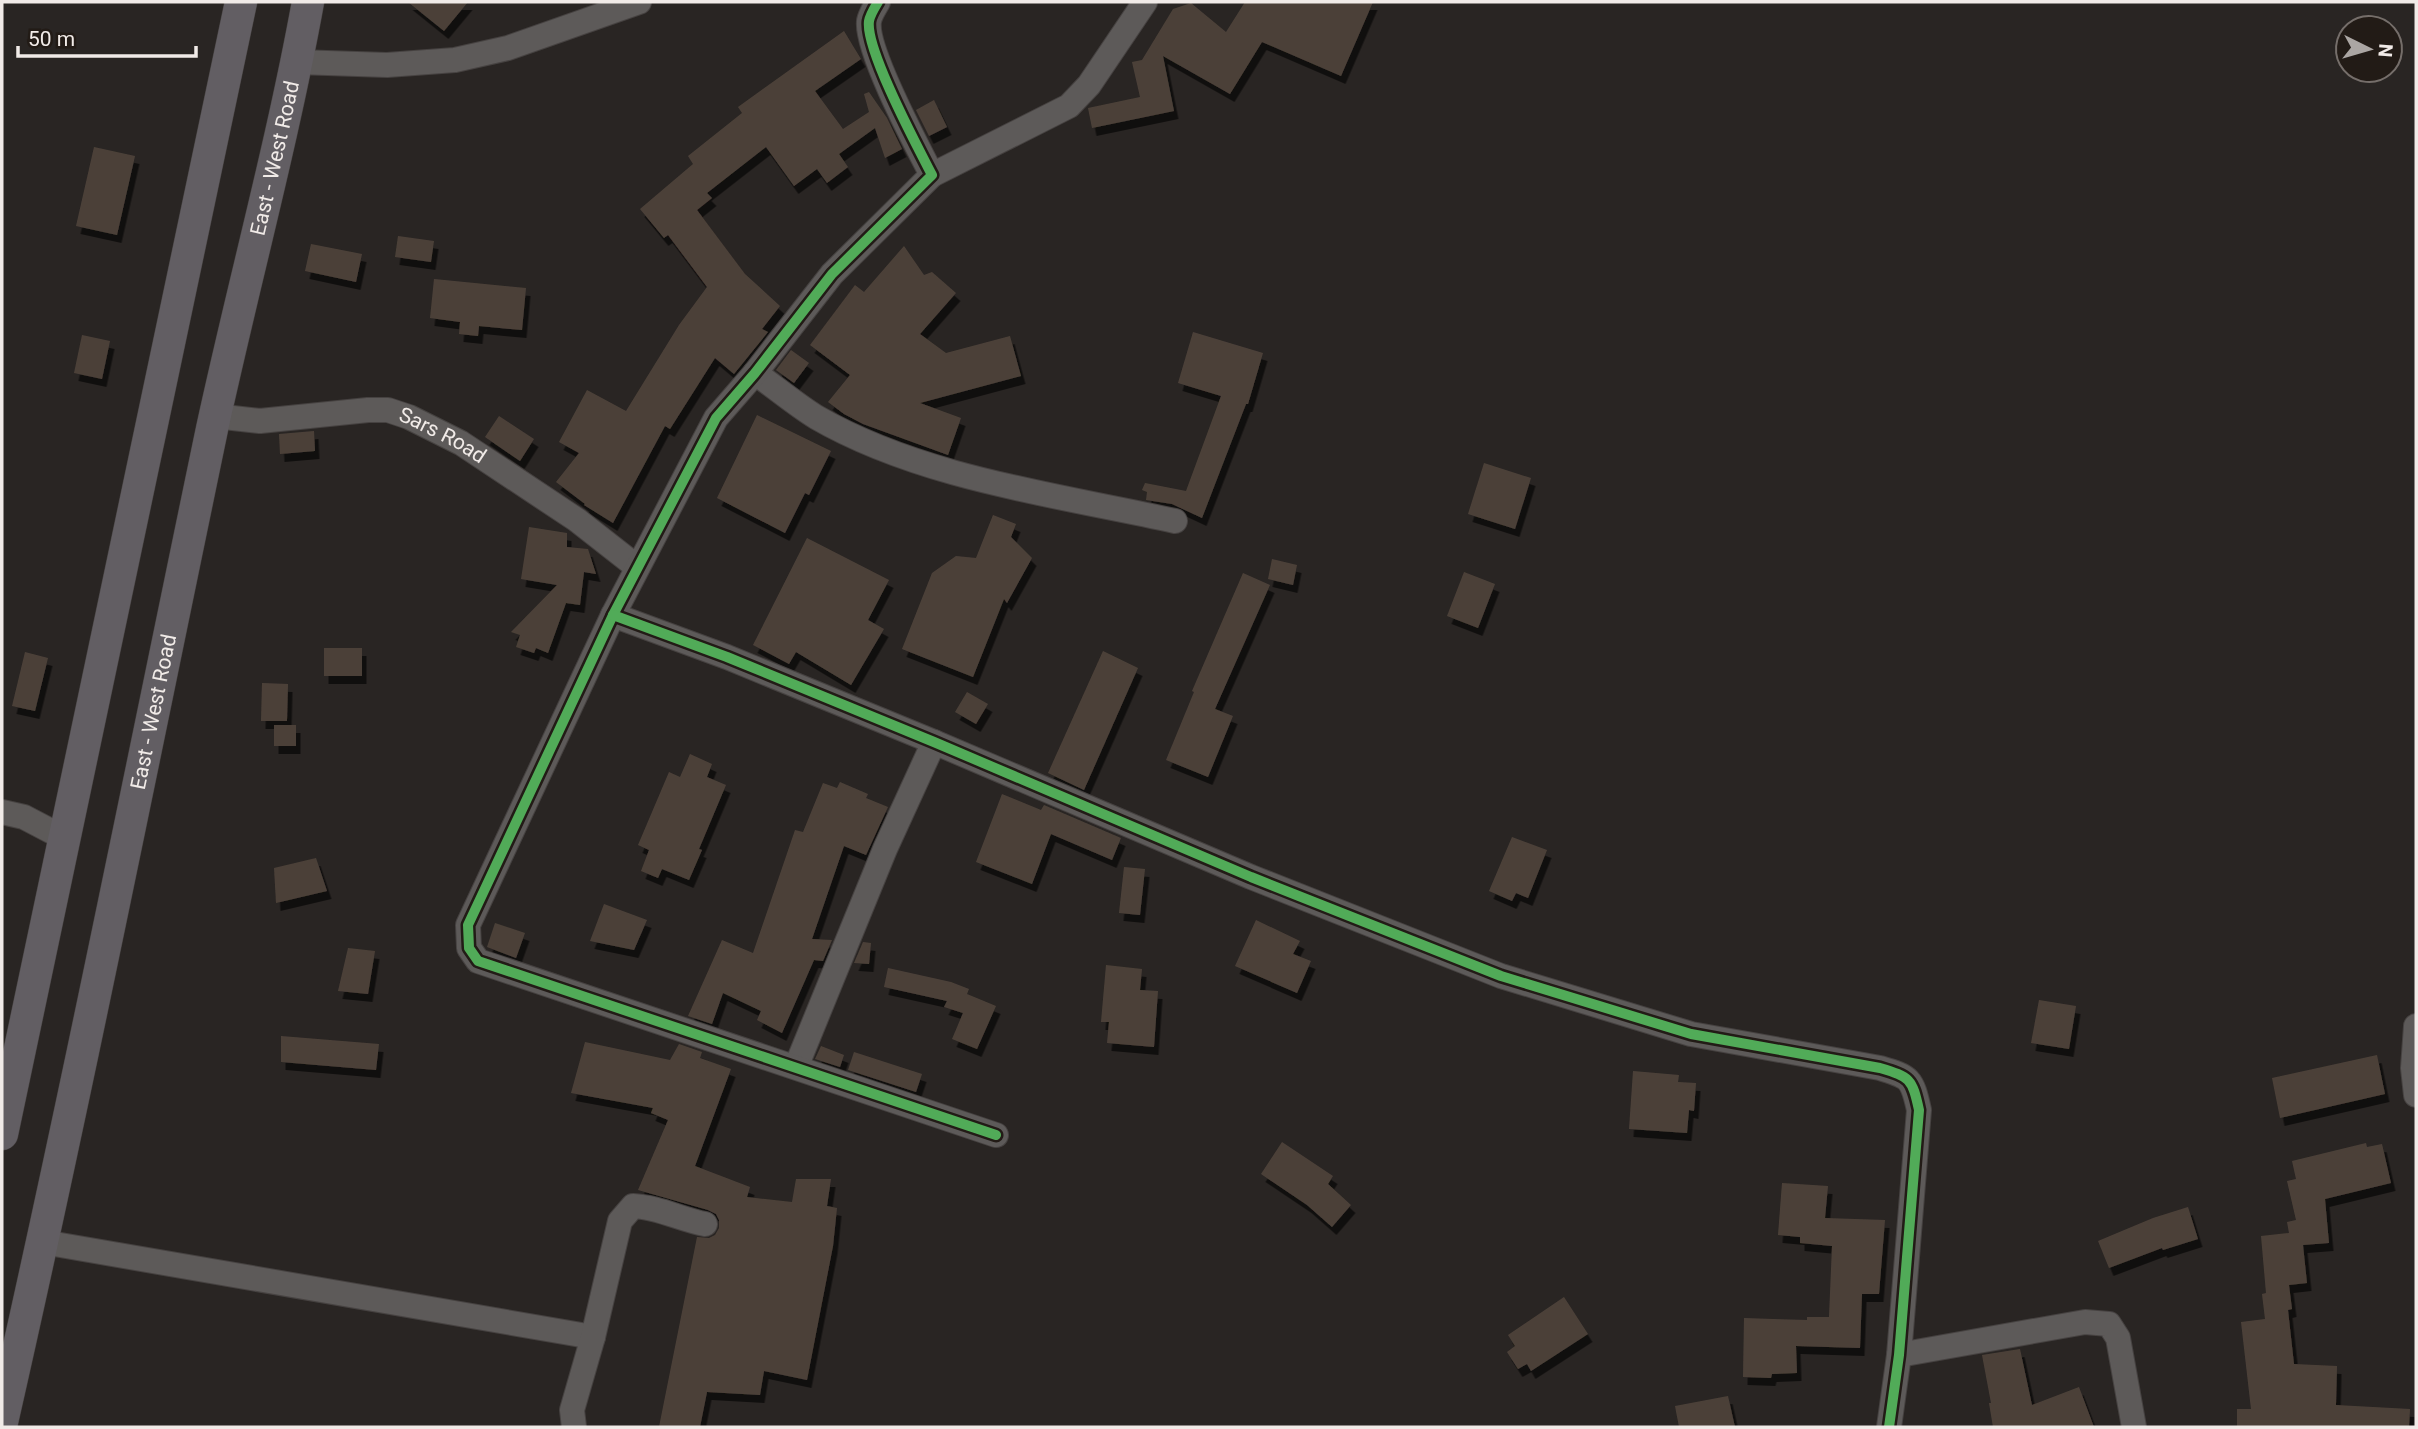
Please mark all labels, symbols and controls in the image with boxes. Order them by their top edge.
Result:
scale bar [18,14,196,58]
north arrow [2334,14,2404,84]
text: 50 m [28,27,75,51]
text: N [2373,43,2397,58]
street label: East - West Road [246,79,304,238]
street label: Sars Road [396,403,491,468]
street label: East - West Road [126,632,181,792]

